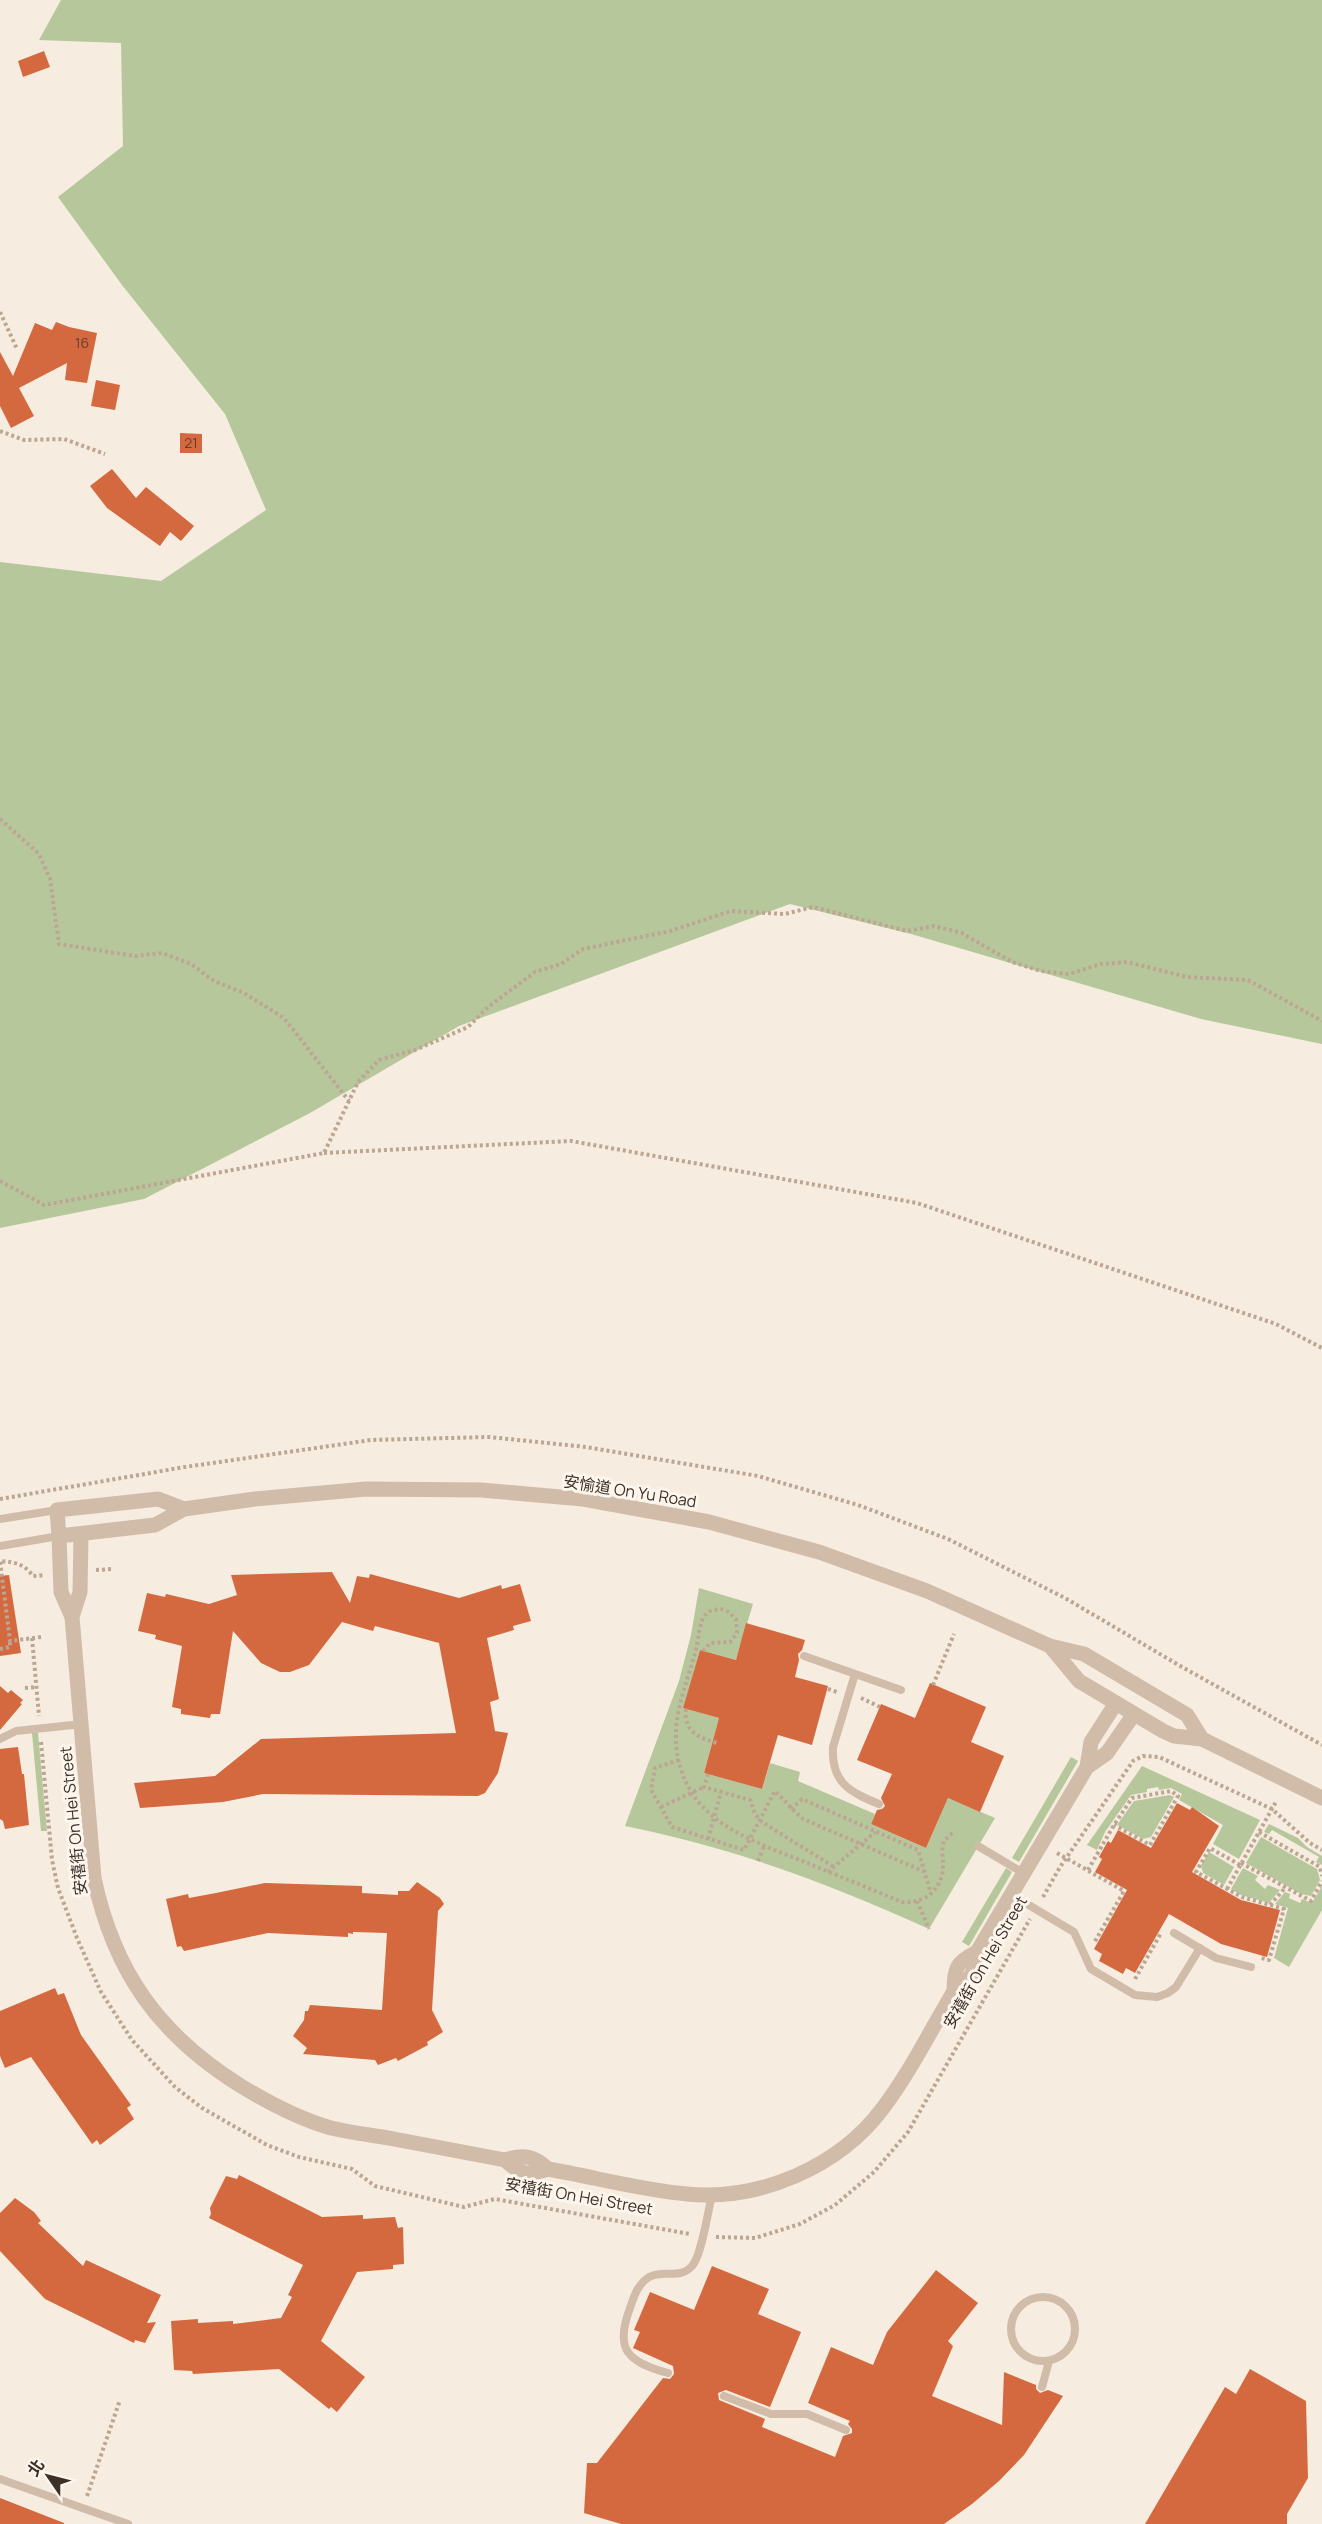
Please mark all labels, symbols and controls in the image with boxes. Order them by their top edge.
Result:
house number: 16 [75,333,89,352]
house number: 21 [184,433,198,452]
street label: 安愉道 On Yu Road [562,1470,698,1512]
street label: 安禧街 On Hei Street [54,1745,92,1897]
street label: 安禧街 On Hei Street [938,1892,1032,2032]
street label: 安禧街 On Hei Street [503,2172,655,2220]
north arrow [18,2446,78,2506]
text: 北 [22,2455,49,2480]

